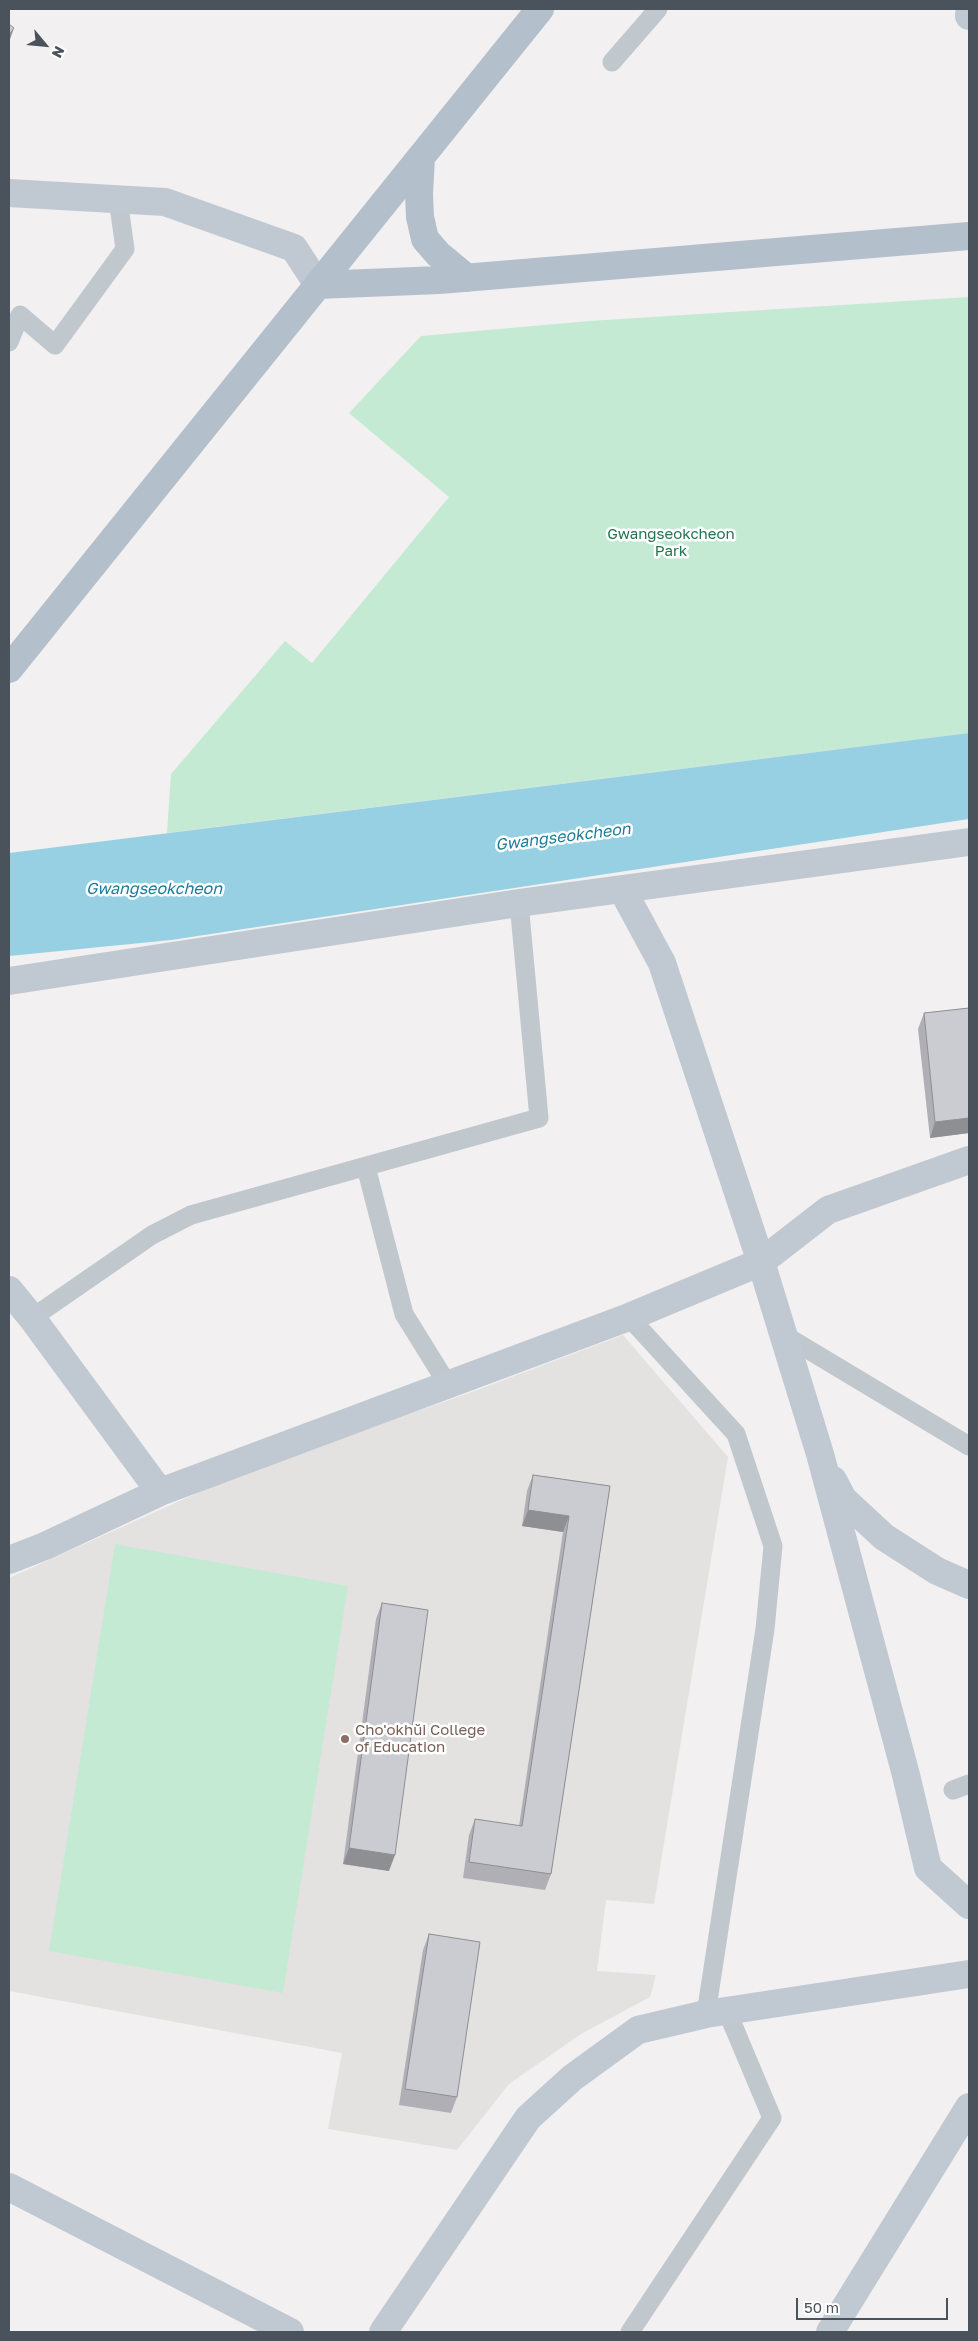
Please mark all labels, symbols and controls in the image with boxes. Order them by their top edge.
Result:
north arrow [20,20,70,70]
text: N [49,44,69,61]
park label: Gwangseokcheon Park [607,525,735,560]
water label: Gwangseokcheon [494,819,632,855]
water label: Gwangseokcheon [86,879,222,899]
place label: Cho'okhŭi College of Education [355,1721,485,1756]
marker: Cho'okhŭi College of Education [339,1733,351,1745]
scale bar [798,2288,950,2320]
text: 50 m [804,2298,839,2316]

